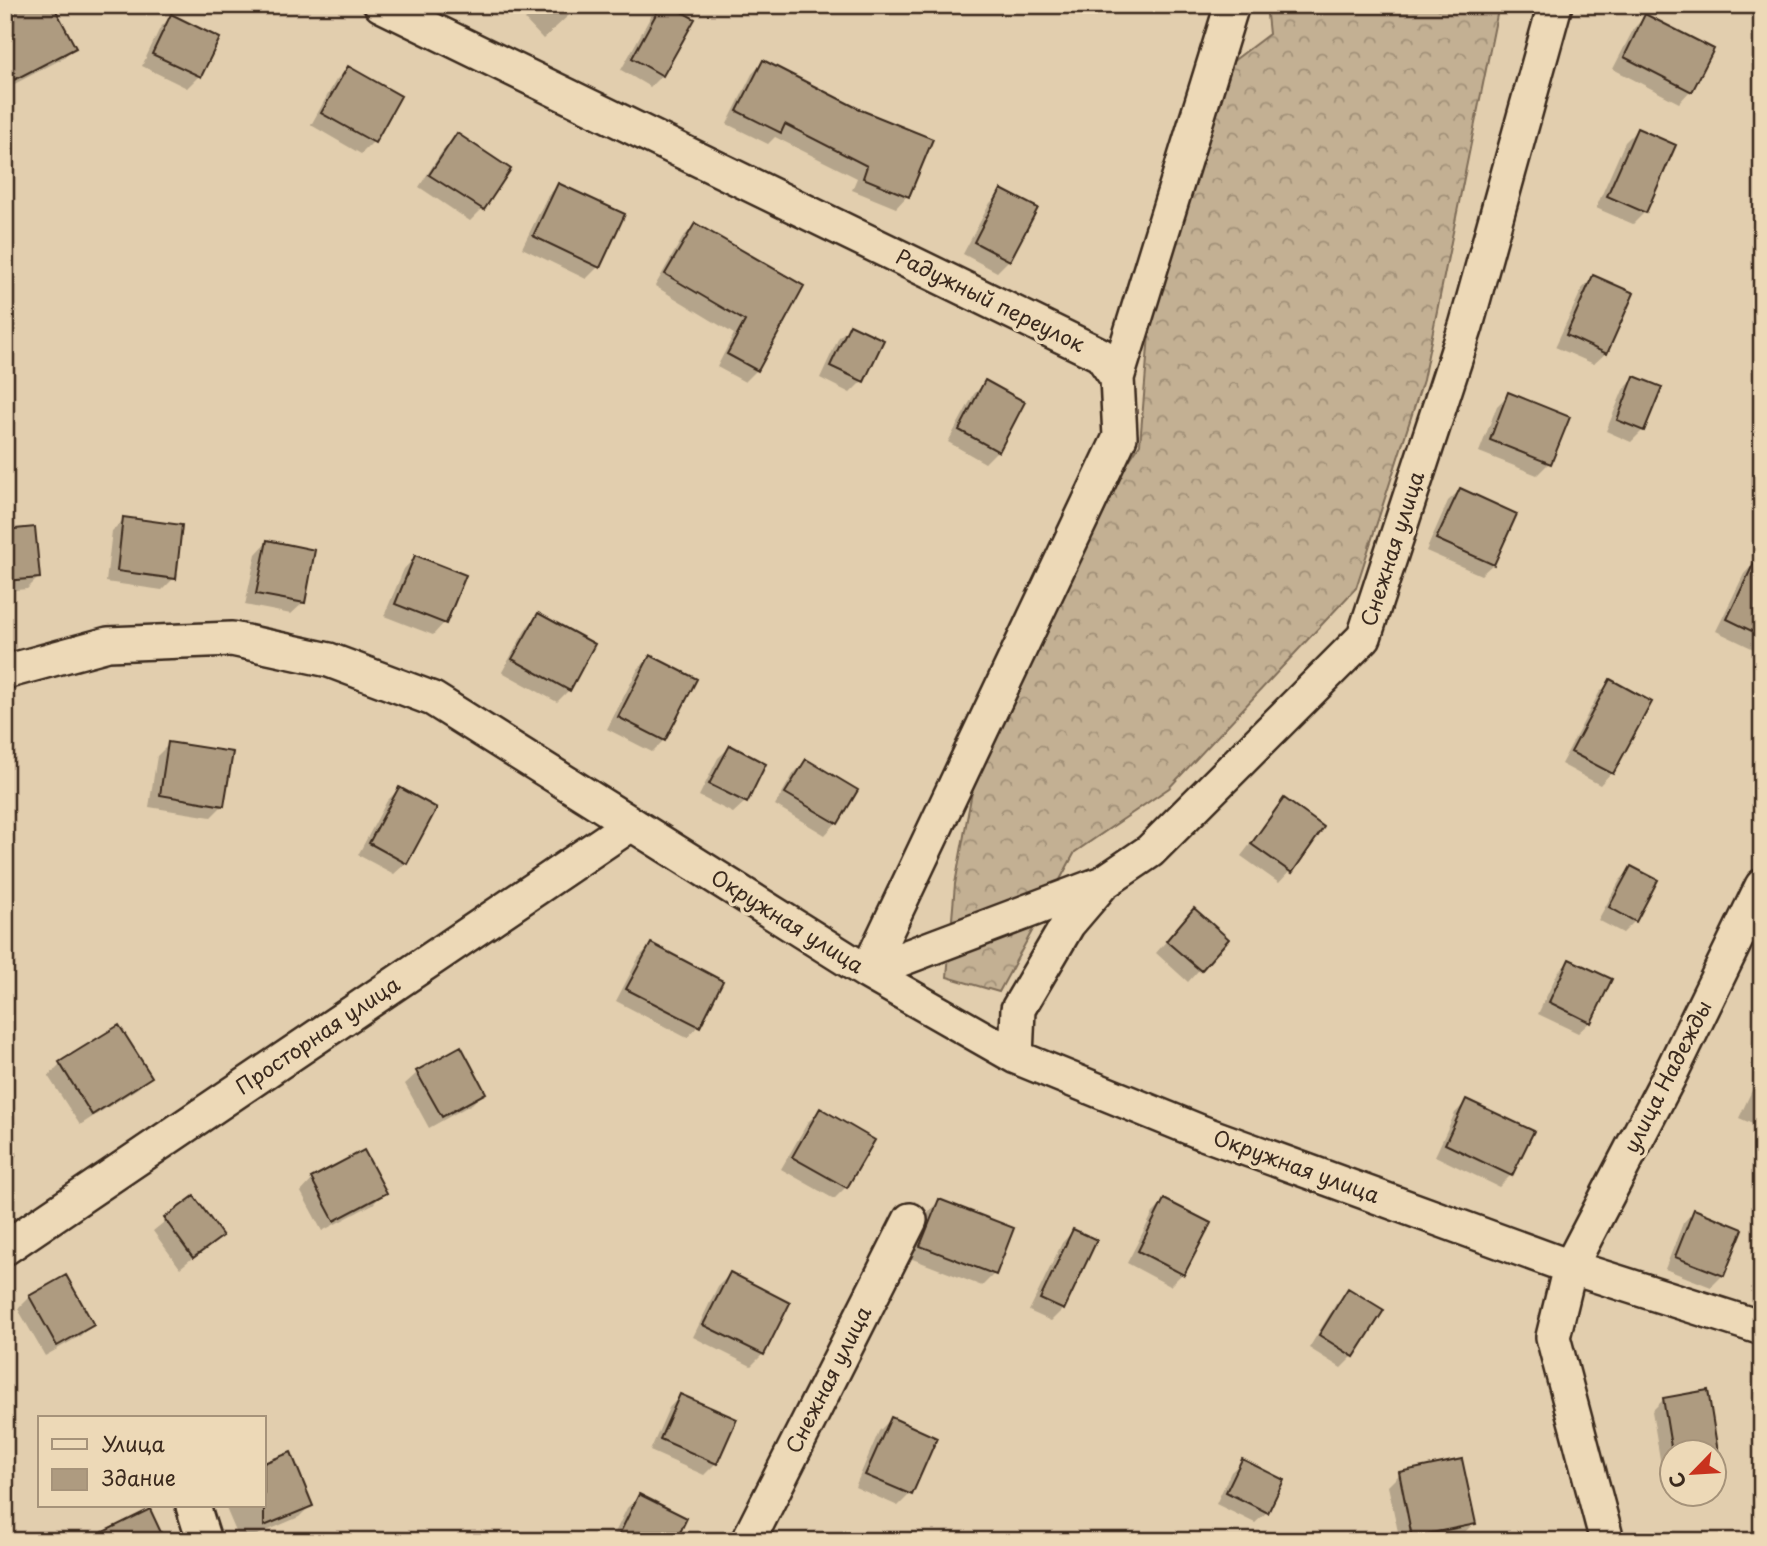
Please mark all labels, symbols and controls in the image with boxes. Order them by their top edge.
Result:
street label: Радужный переулок [891,239,1091,359]
street label: Снежная улица [1351,466,1432,630]
street label: Окружная улица [705,860,871,981]
street label: Просторная улица [228,967,406,1101]
street label: улица Надежды [1614,994,1719,1158]
street label: Окружная улица [1209,1120,1385,1210]
street label: Снежная улица [776,1299,879,1458]
legend [38,1416,266,1508]
text: Улица [102,1427,165,1459]
north arrow [1658,1438,1728,1508]
text: Здание [102,1461,176,1493]
text: С [1661,1468,1692,1493]

